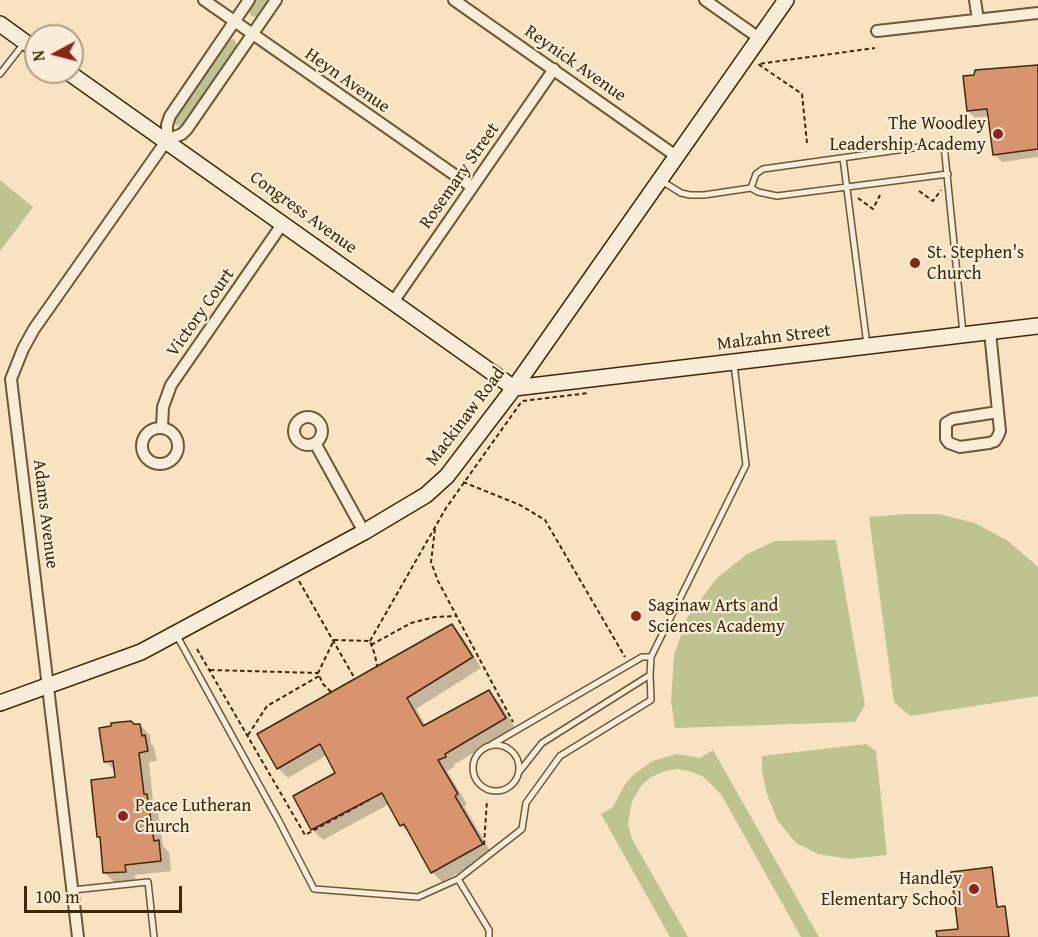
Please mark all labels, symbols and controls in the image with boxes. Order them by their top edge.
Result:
street label: Reynick Avenue [520,21,630,107]
north arrow [24,24,84,84]
street label: Heyn Avenue [300,44,394,118]
text: N [26,49,51,63]
place label: The Woodley Leadership Academy [830,113,986,156]
street label: Rosemary Street [416,119,504,233]
marker: The Woodley Leadership Academy [991,127,1005,141]
street label: Congress Avenue [245,167,361,259]
place label: St. Stephen's Church [927,242,1024,284]
marker: St. Stephen's Church [908,256,922,270]
street label: Victory Court [163,265,239,361]
street label: Malzahn Street [716,320,832,356]
street label: Mackinaw Road [422,363,510,471]
street label: Adams Avenue [28,458,62,570]
place label: Saginaw Arts and Sciences Academy [648,595,785,638]
marker: Saginaw Arts and Sciences Academy [629,609,643,623]
place label: Peace Lutheran Church [135,795,251,838]
marker: Peace Lutheran Church [116,809,130,823]
place label: Handley Elementary School [821,868,962,910]
scale bar [27,874,184,912]
marker: Handley Elementary School [967,882,981,896]
text: 100 m [35,883,80,910]

